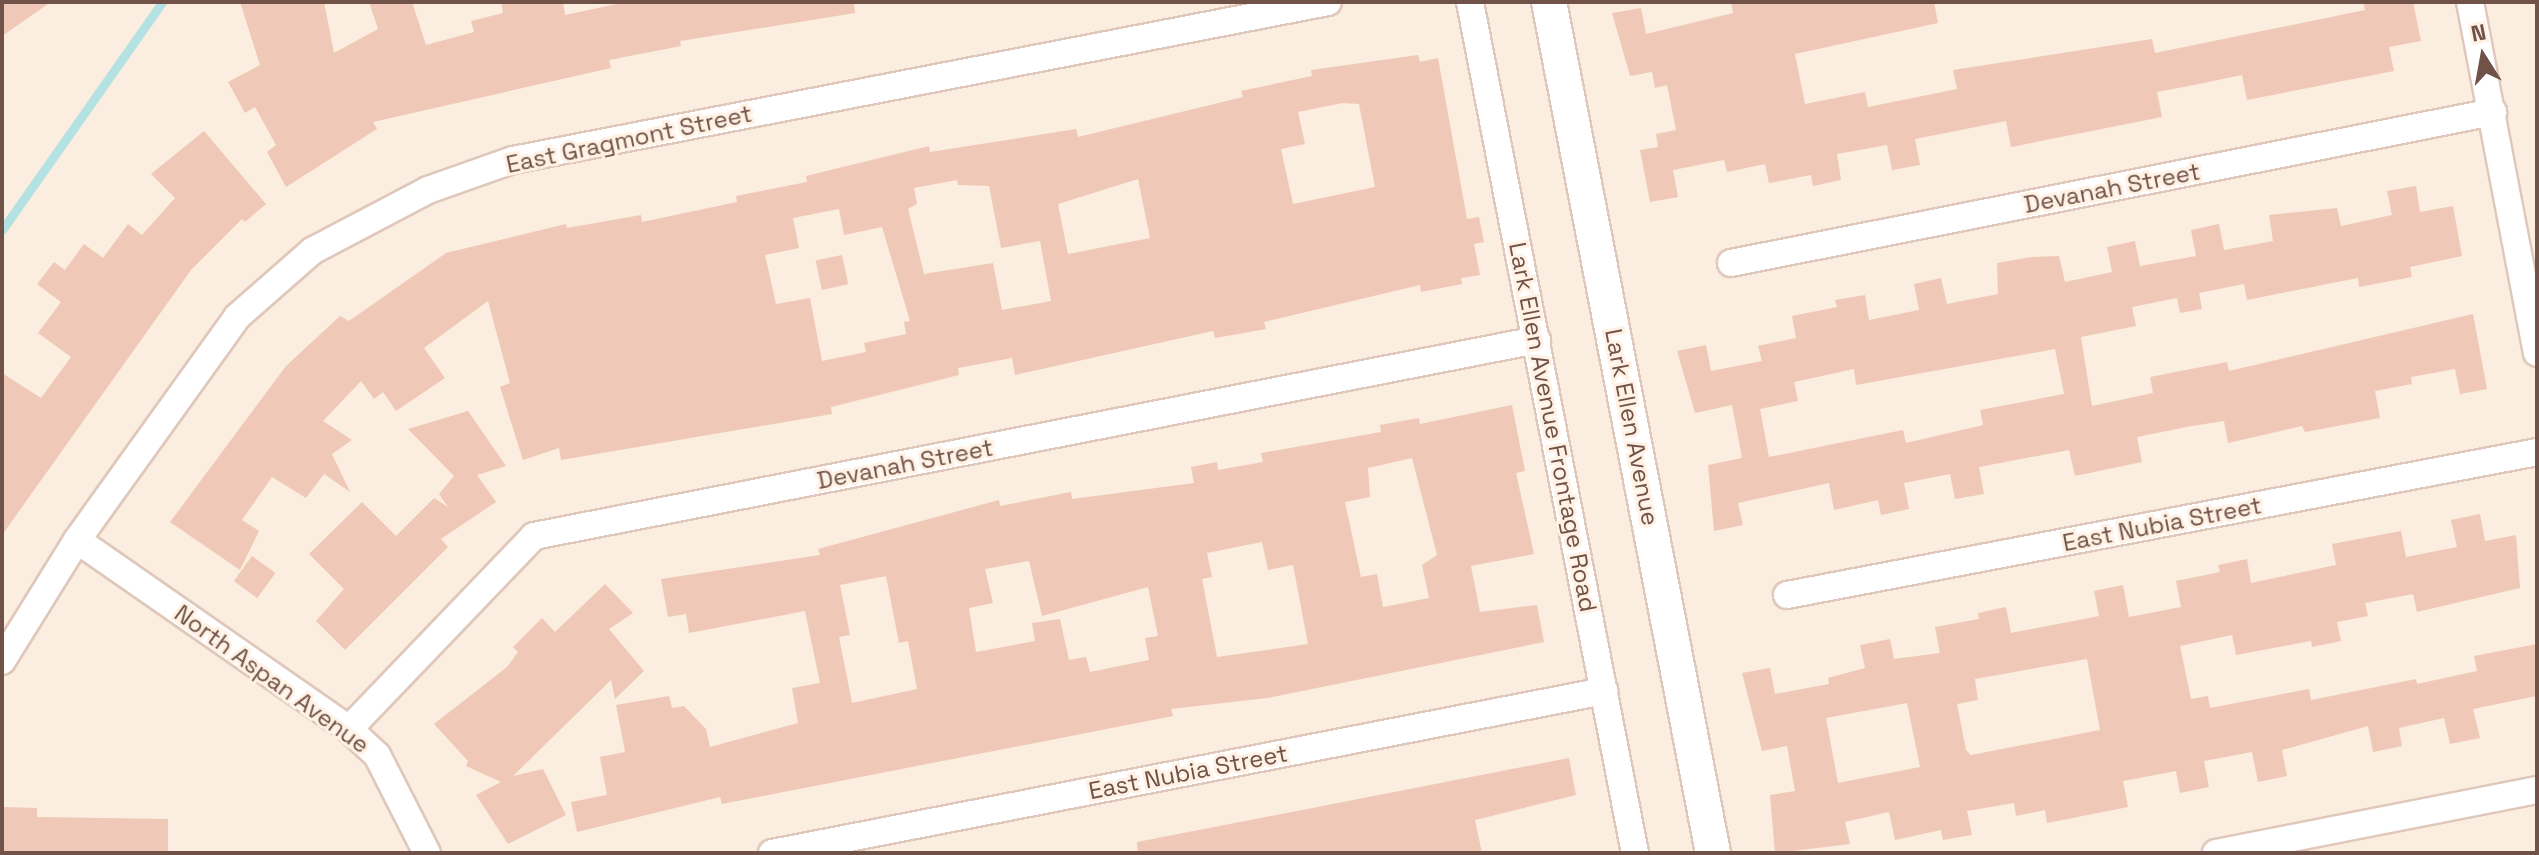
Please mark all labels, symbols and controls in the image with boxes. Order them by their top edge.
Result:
north arrow [2443,16,2523,96]
text: N [2469,17,2488,48]
street label: East Gragmont Street [503,99,755,179]
street label: Devanah Street [2022,157,2202,219]
street label: Lark Ellen Avenue Frontage Road [1503,240,1603,614]
street label: Lark Ellen Avenue [1599,326,1665,528]
street label: Devanah Street [815,433,995,495]
street label: East Nubia Street [2060,491,2264,557]
street label: North Aspan Avenue [169,598,375,760]
street label: East Nubia Street [1086,739,1290,805]

